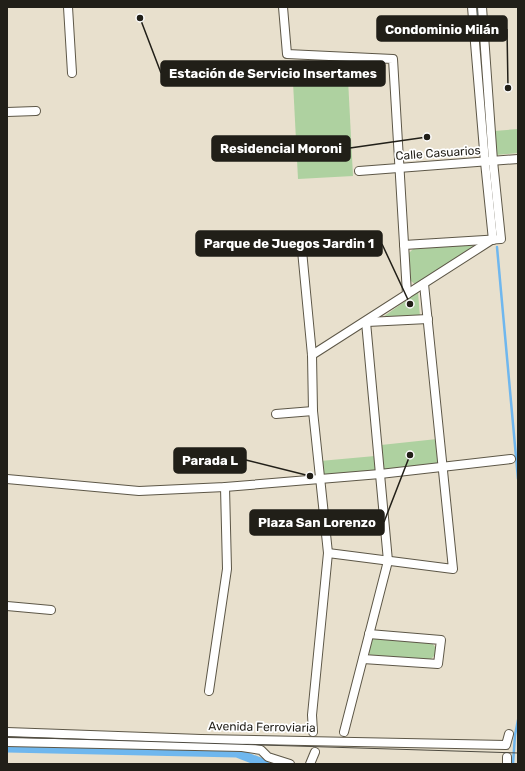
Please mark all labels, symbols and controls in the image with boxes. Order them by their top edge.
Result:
callout: Condominio Milán [377,16,507,41]
text: Condominio Milán [385,22,499,37]
callout: Estación de Servicio Insertames [161,61,385,86]
text: Estación de Servicio Insertames [169,66,377,81]
callout: Residencial Moroni [212,136,350,161]
text: Residencial Moroni [220,141,342,156]
street label: Calle Casuarios [395,143,481,163]
callout: Parque de Juegos Jardin 1 [196,231,382,256]
text: Parque de Juegos Jardin 1 [204,236,374,251]
callout: Parada L [174,448,246,473]
text: Parada L [182,453,238,468]
callout: Plaza San Lorenzo [250,510,384,535]
text: Plaza San Lorenzo [258,515,376,530]
street label: Avenida Ferroviaria [208,719,316,735]

